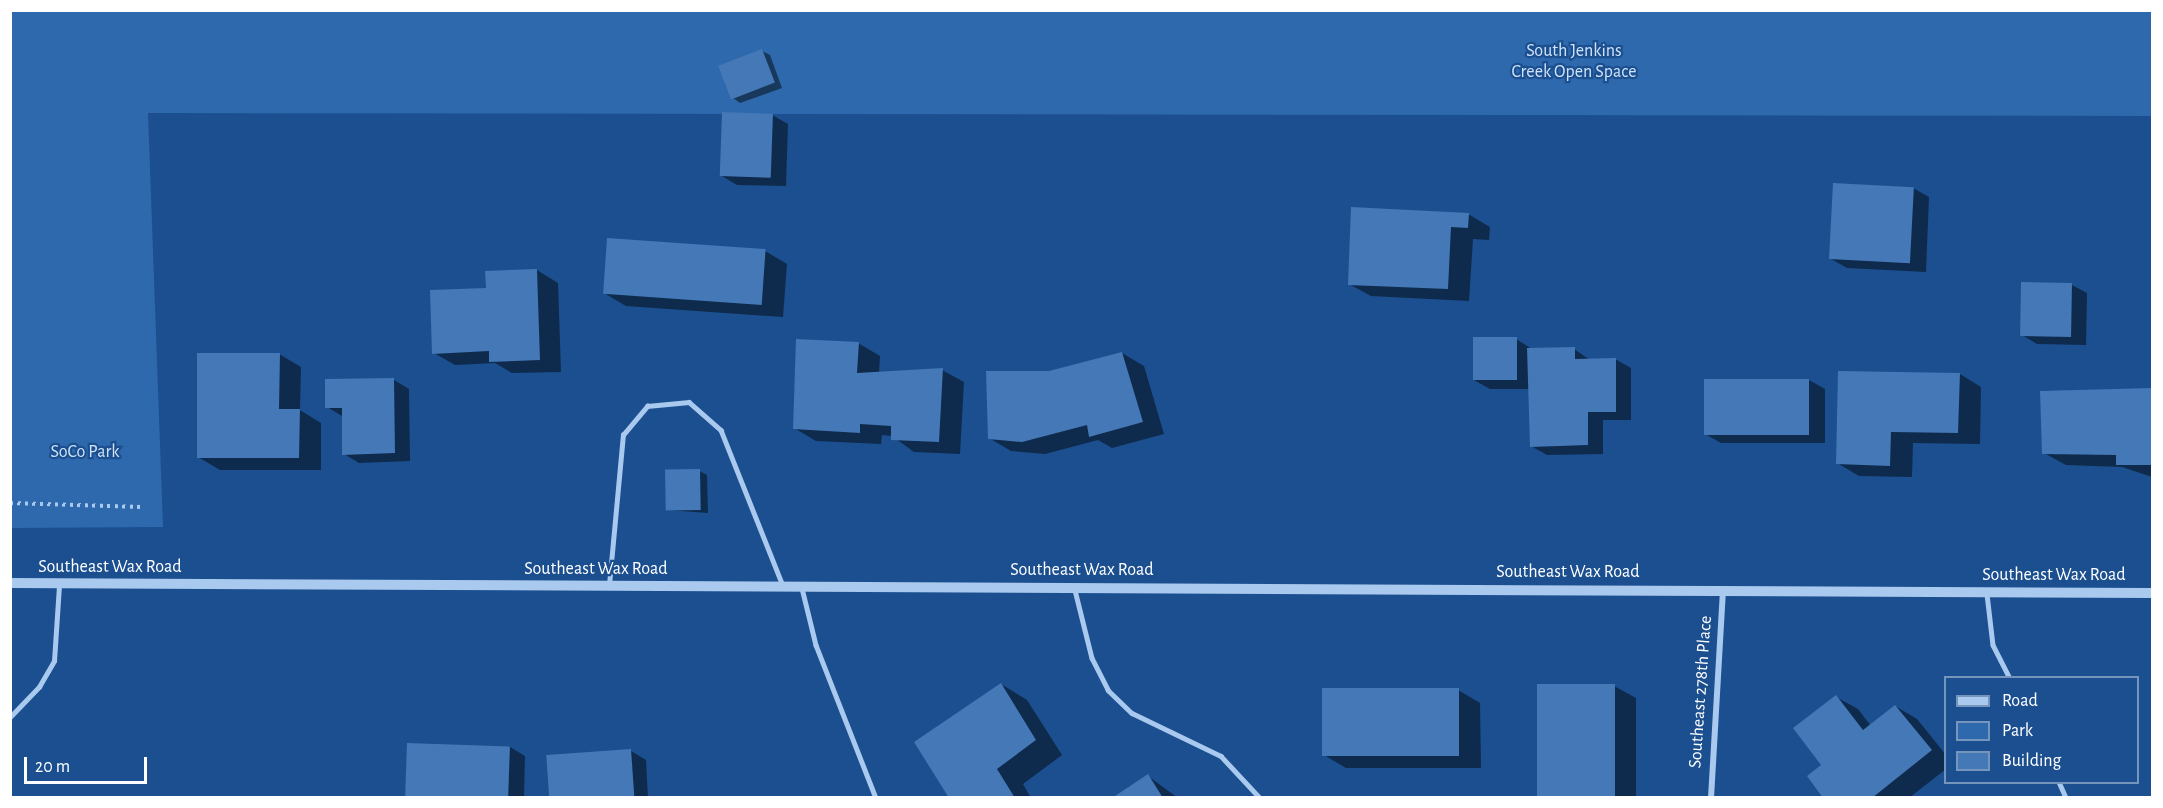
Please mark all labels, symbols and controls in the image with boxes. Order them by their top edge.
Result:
park label: South Jenkins Creek Open Space [1512,41,1636,84]
park label: SoCo Park [51,441,119,463]
street label: Southeast Wax Road [38,556,182,578]
street label: Southeast Wax Road [524,558,668,580]
street label: Southeast Wax Road [1010,559,1154,581]
street label: Southeast Wax Road [1496,561,1640,583]
street label: Southeast Wax Road [1982,564,2126,586]
street label: Southeast 278th Place [1685,615,1717,769]
legend [1944,676,2139,784]
text: Road [2002,692,2038,710]
text: Park [2002,722,2033,740]
scale bar [27,745,150,783]
text: Building [2002,752,2061,770]
text: 20 m [35,758,70,776]

